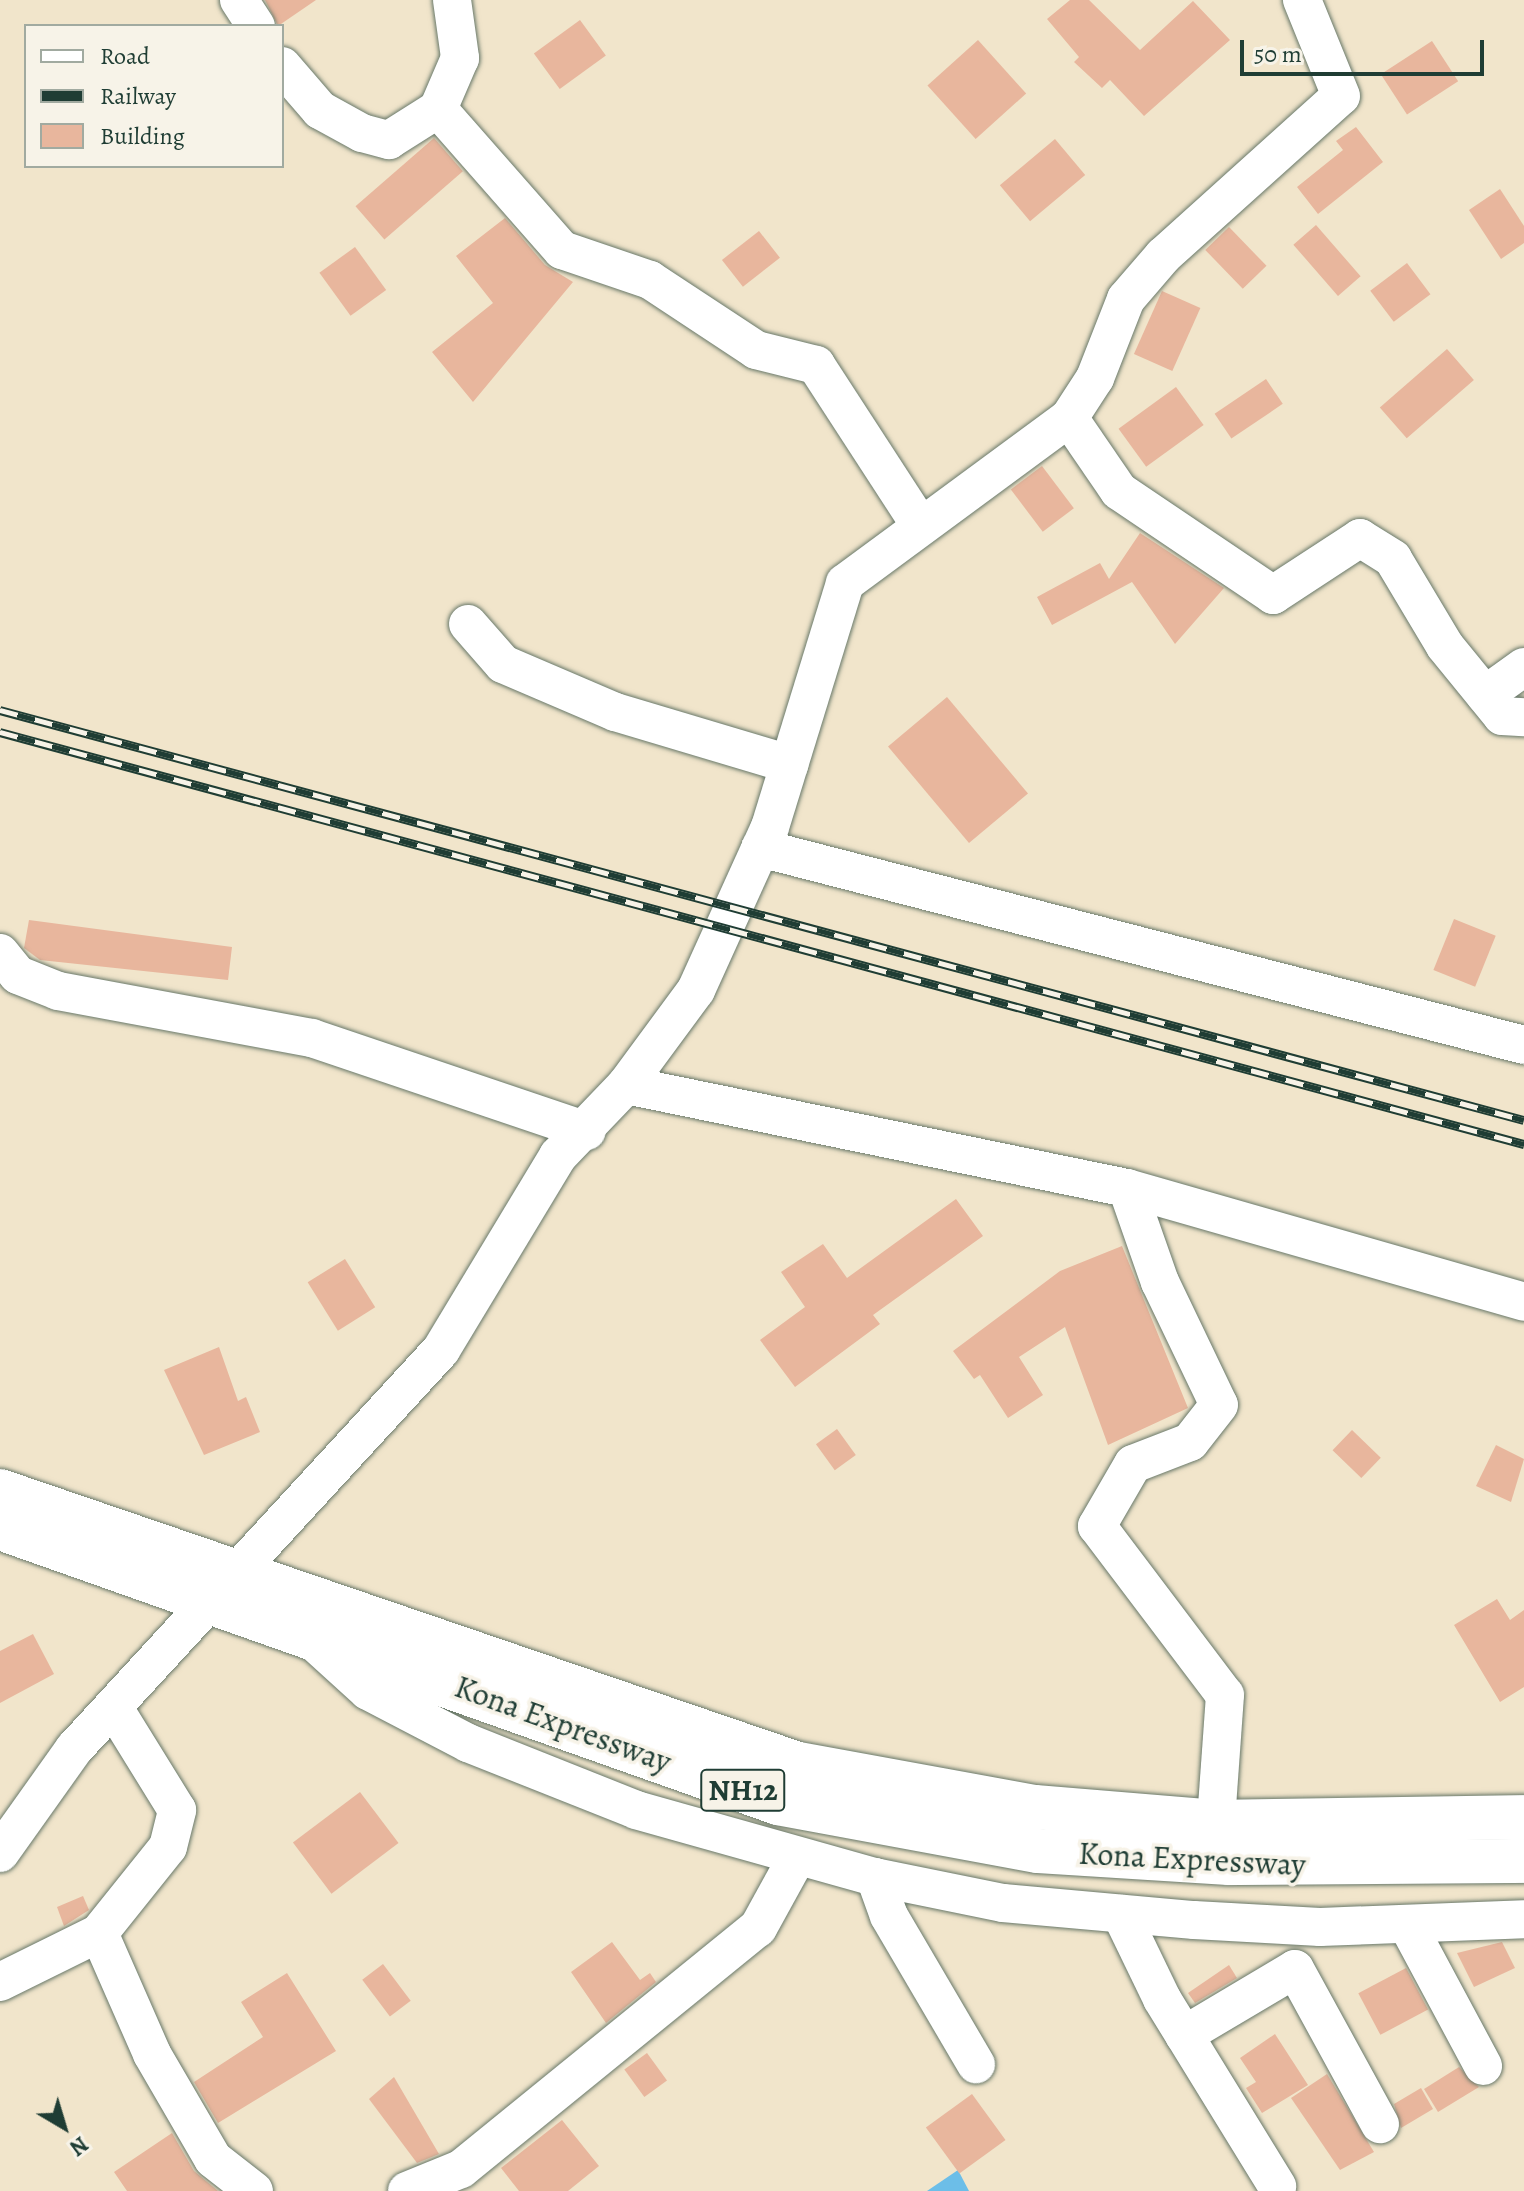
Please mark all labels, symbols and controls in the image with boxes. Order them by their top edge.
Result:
legend [24,24,284,168]
scale bar [1244,24,1488,74]
text: 50 m [1254,38,1302,70]
text: Road [100,40,150,72]
text: Railway [100,80,176,112]
text: Building [100,120,185,152]
street label: Kona Expressway [450,1667,676,1781]
road number: NH12 [699,1764,787,1816]
street label: Kona Expressway [1077,1834,1307,1884]
north arrow [24,2087,104,2167]
text: N [63,2129,94,2163]

